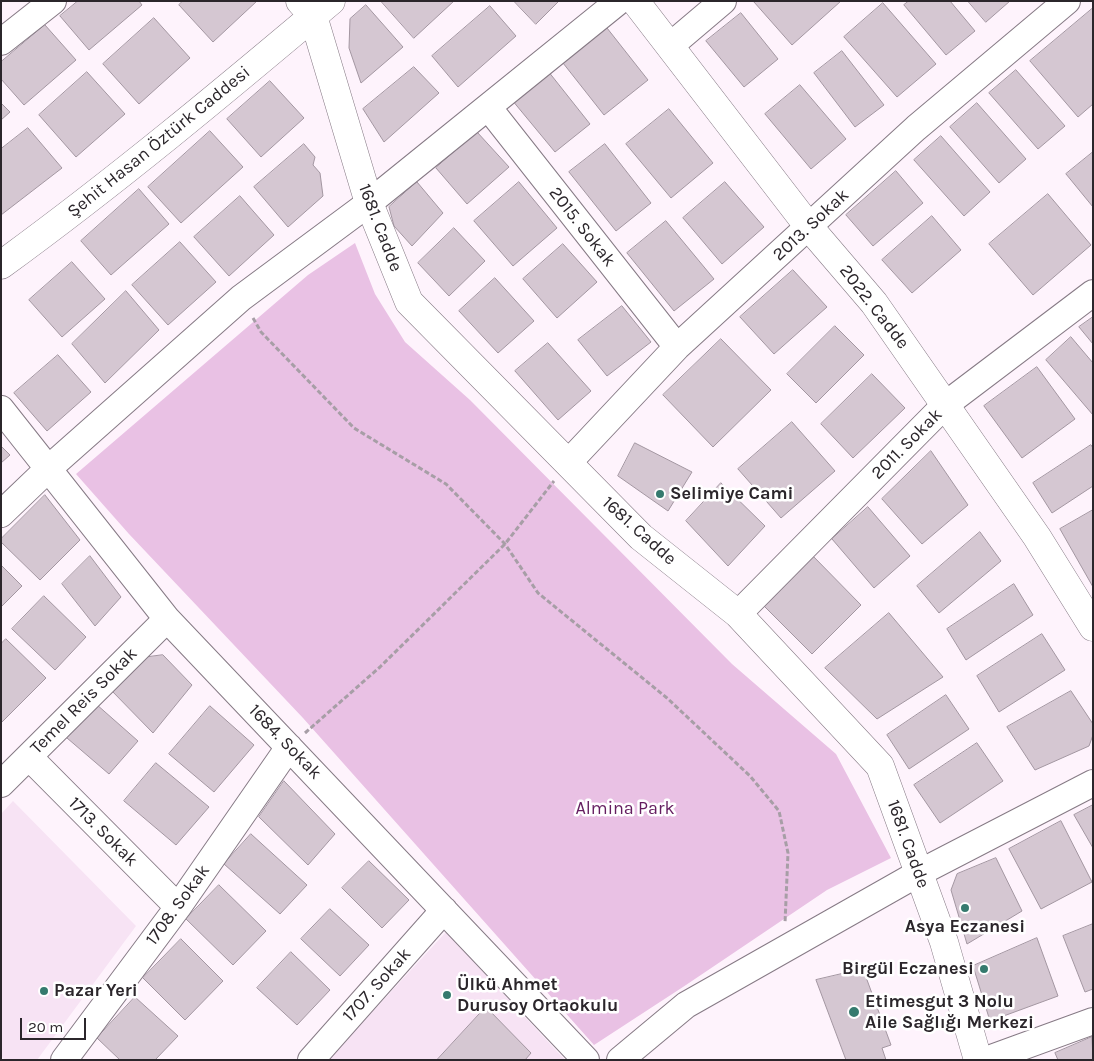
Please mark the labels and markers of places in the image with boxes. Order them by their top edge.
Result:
place label: Selimiye Cami [670,483,793,505]
marker: Selimiye Cami [654,488,666,500]
marker: Asya Eczanesi [959,902,971,914]
place label: Asya Eczanesi [905,916,1025,938]
place label: Birgül Eczanesi [842,958,974,980]
marker: Birgül Eczanesi [978,963,990,975]
place label: Ülkü Ahmet Durusoy Ortaokulu [457,974,618,1016]
place label: Pazar Yeri [54,980,138,1002]
marker: Pazar Yeri [38,985,50,997]
marker: Ülkü Ahmet Durusoy Ortaokulu [441,989,453,1001]
place label: Etimesgut 3 Nolu Aile Sağlığı Merkezi [865,991,1034,1034]
marker: Etimesgut 3 Nolu Aile Sağlığı Merkezi [847,1005,861,1019]

